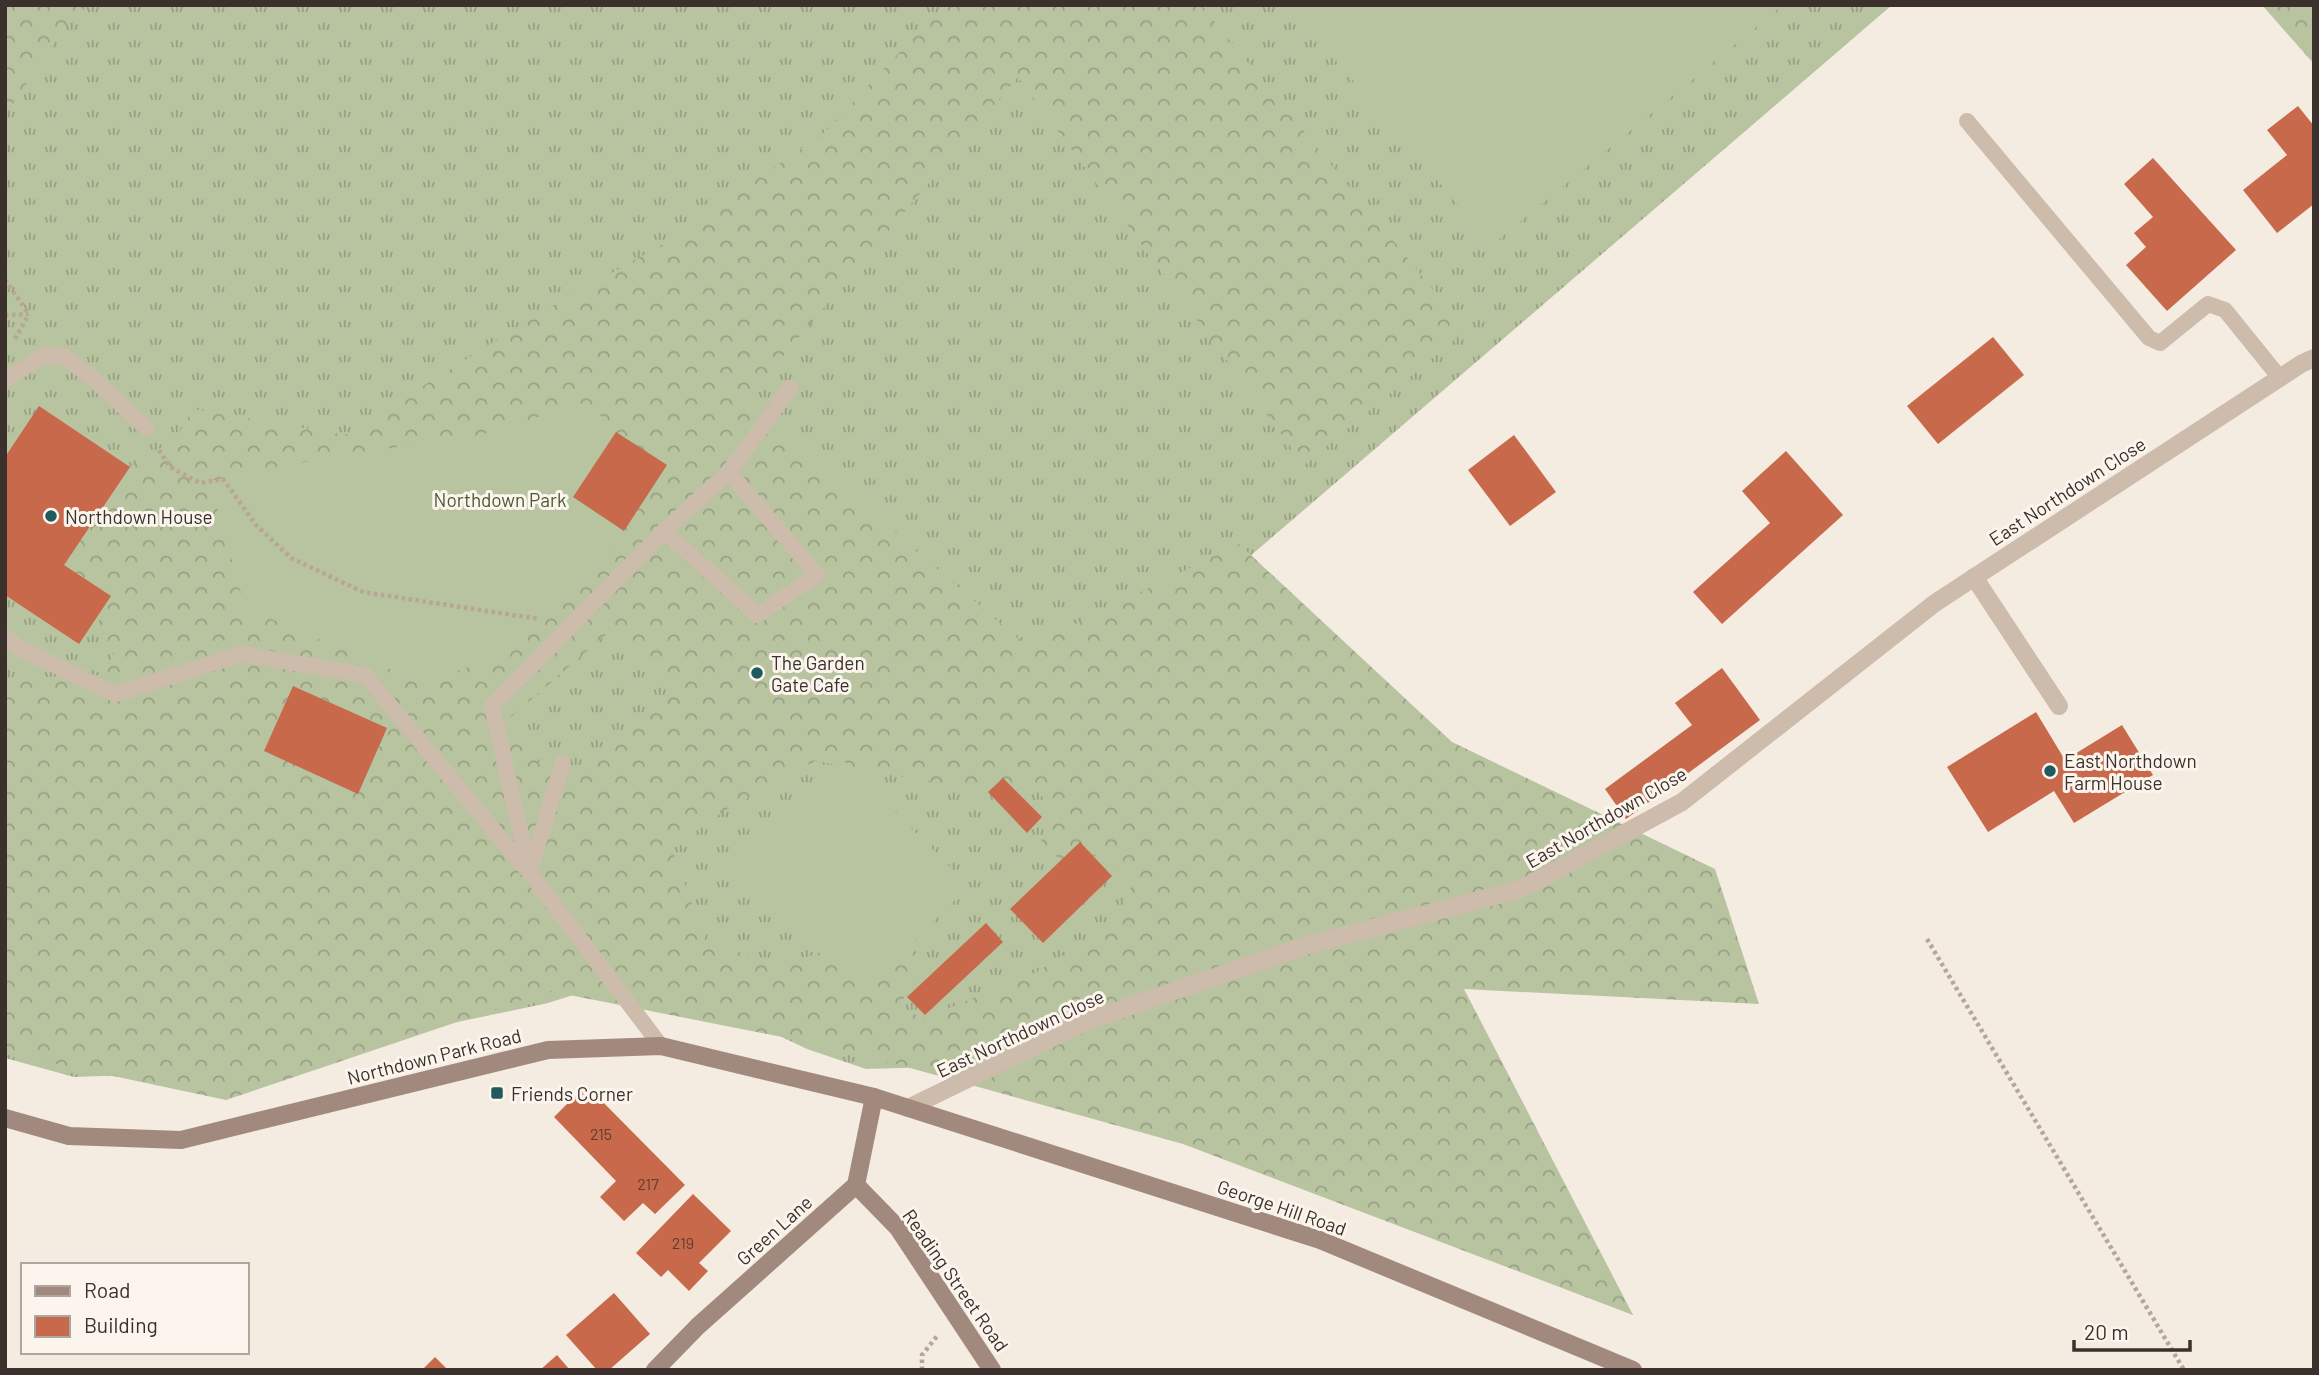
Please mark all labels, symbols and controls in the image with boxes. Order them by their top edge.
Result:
street label: East Northdown Close [1984,432,2150,550]
park label: Northdown Park [434,488,566,511]
place label: Northdown House [65,505,213,528]
marker: Northdown House [43,508,59,524]
place label: The Garden Gate Cafe [771,651,865,696]
marker: The Garden Gate Cafe [749,665,765,681]
place label: East Northdown Farm House [2064,749,2197,794]
street label: East Northdown Close [1521,762,1691,872]
marker: East Northdown Farm House [2042,763,2058,779]
street label: East Northdown Close [933,984,1107,1082]
street label: Northdown Park Road [345,1023,523,1089]
place label: Friends Corner [511,1082,633,1105]
marker: Friends Corner [489,1085,505,1101]
house number: 215 [590,1124,612,1143]
house number: 217 [637,1174,659,1193]
street label: George Hill Road [1215,1174,1349,1240]
street label: Green Lane [732,1190,816,1270]
street label: Reading Street Road [898,1204,1014,1356]
house number: 219 [672,1233,694,1252]
legend [21,1263,248,1354]
text: Road [84,1277,130,1302]
scale bar [2074,1308,2190,1352]
text: Building [84,1312,158,1337]
text: 20 m [2084,1319,2129,1344]

